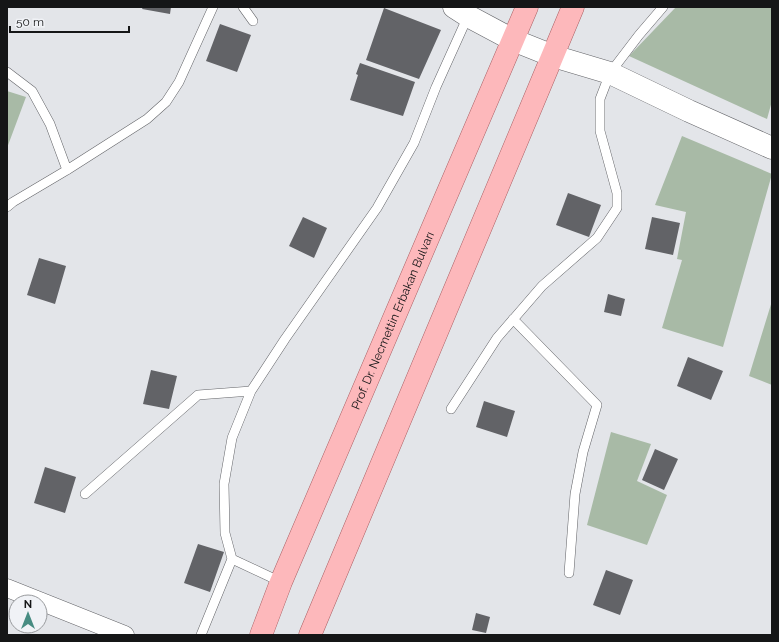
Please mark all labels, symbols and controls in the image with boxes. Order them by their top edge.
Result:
scale bar [10,8,129,34]
text: 50 m [16,15,44,29]
street label: Prof. Dr. Necmettin Erbakan Bulvarı [349,229,437,412]
north arrow [8,594,48,634]
text: N [24,598,32,611]

